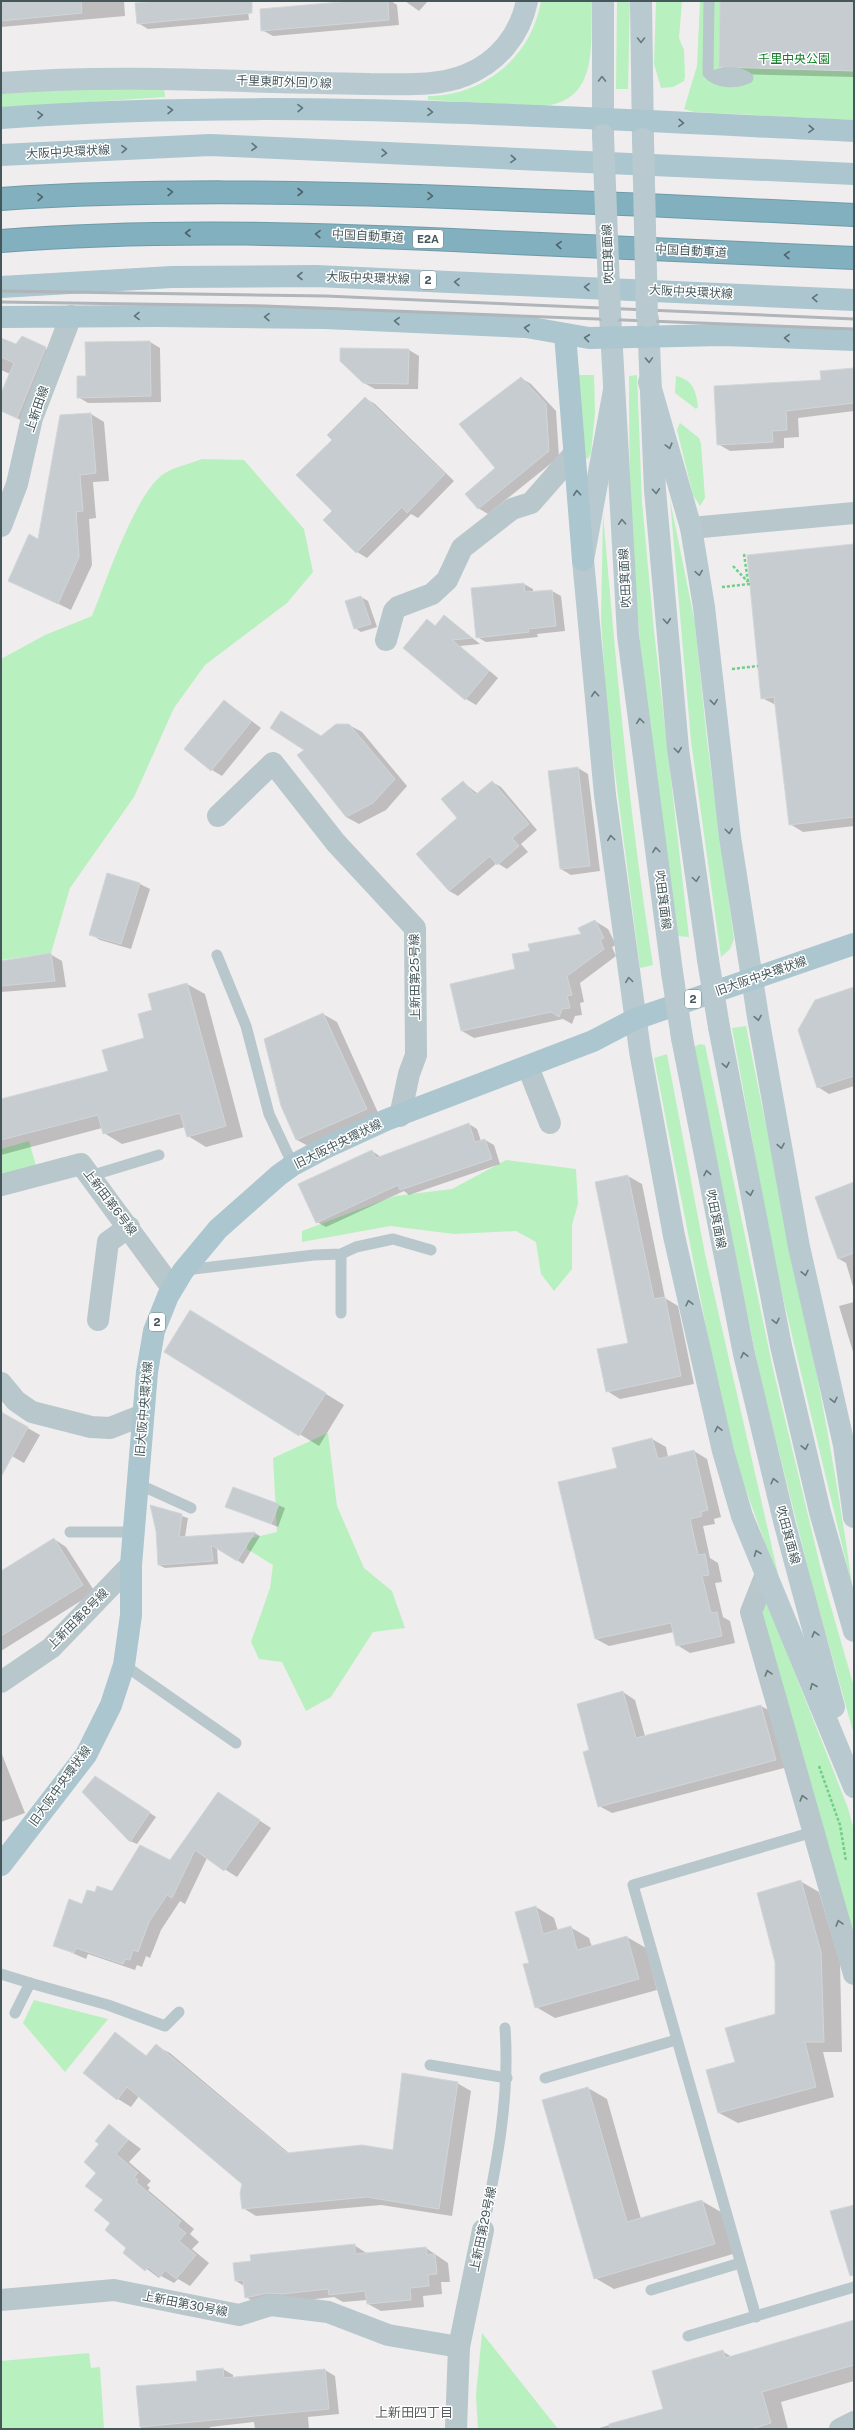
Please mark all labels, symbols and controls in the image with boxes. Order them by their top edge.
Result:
one-way arrow [637,37,645,43]
park label: 千里中央公園 [758,52,830,66]
street label: 千里東町外回り線 [236,73,332,91]
one-way arrow [598,76,606,82]
one-way arrow [297,104,303,112]
one-way arrow [167,106,173,114]
one-way arrow [427,108,433,116]
one-way arrow [37,110,43,119]
one-way arrow [678,119,684,127]
one-way arrow [808,125,814,133]
street label: 大阪中央環状線 [26,143,110,161]
one-way arrow [251,143,257,152]
one-way arrow [121,145,127,154]
one-way arrow [381,149,387,157]
one-way arrow [510,155,516,163]
one-way arrow [167,187,173,196]
one-way arrow [297,188,303,196]
one-way arrow [37,192,43,201]
one-way arrow [427,192,433,201]
street label: 吹田箕面線 [600,224,616,284]
street label: 中国自動車道 [332,227,404,245]
one-way arrow [185,229,191,237]
one-way arrow [315,229,321,238]
road number: E2A [413,230,443,248]
one-way arrow [556,240,562,249]
street label: 中国自動車道 [655,242,727,260]
one-way arrow [784,251,790,260]
street label: 大阪中央環状線 [326,270,410,286]
road number: 2 [420,271,436,289]
one-way arrow [297,272,303,280]
one-way arrow [454,277,460,286]
one-way arrow [584,282,590,291]
street label: 大阪中央環状線 [649,283,733,301]
one-way arrow [812,294,818,303]
one-way arrow [134,312,140,320]
one-way arrow [264,313,270,321]
one-way arrow [394,317,400,326]
one-way arrow [524,323,530,332]
one-way arrow [584,333,590,342]
one-way arrow [784,333,790,342]
one-way arrow [645,357,653,363]
street label: 上新田線 [23,384,51,434]
one-way arrow [664,442,673,449]
one-way arrow [651,488,660,494]
one-way arrow [572,490,581,496]
one-way arrow [617,519,626,525]
street label: 吹田箕面線 [616,548,634,608]
one-way arrow [694,570,703,576]
one-way arrow [662,618,671,624]
one-way arrow [591,691,600,698]
one-way arrow [710,699,719,705]
one-way arrow [635,718,644,724]
one-way arrow [674,747,683,753]
one-way arrow [724,828,733,834]
one-way arrow [607,835,616,841]
one-way arrow [652,847,661,853]
street label: 吹田箕面線 [652,869,674,931]
one-way arrow [691,876,700,882]
street label: 上新田第25号線 [407,933,423,1021]
street label: 旧大阪中央環状線 [713,954,809,998]
one-way arrow [625,977,634,984]
road number: 2 [685,990,701,1008]
one-way arrow [753,1015,762,1021]
one-way arrow [721,1062,729,1068]
street label: 旧大阪中央環状線 [292,1117,384,1171]
one-way arrow [776,1143,785,1149]
street label: 上新田第6号線 [80,1166,140,1238]
one-way arrow [703,1169,712,1176]
street label: 吹田箕面線 [703,1188,729,1250]
one-way arrow [745,1190,754,1196]
one-way arrow [800,1270,809,1277]
one-way arrow [686,1299,694,1306]
road number: 2 [149,1313,165,1331]
one-way arrow [771,1317,779,1324]
one-way arrow [740,1352,748,1358]
street label: 旧大阪中央環状線 [133,1361,155,1457]
one-way arrow [829,1397,837,1403]
one-way arrow [714,1426,722,1433]
one-way arrow [800,1444,808,1450]
one-way arrow [771,1478,779,1484]
street label: 吹田箕面線 [773,1504,803,1566]
one-way arrow [754,1550,762,1557]
street label: 上新田第8号線 [45,1586,111,1652]
one-way arrow [811,1631,819,1637]
one-way arrow [764,1669,773,1676]
one-way arrow [810,1682,818,1690]
street label: 旧大阪中央環状線 [26,1743,94,1829]
one-way arrow [799,1795,808,1802]
one-way arrow [835,1919,844,1926]
street label: 上新田第29号線 [467,2185,499,2273]
street label: 上新田第30号線 [141,2289,229,2319]
district label: 上新田四丁目 [375,2405,453,2420]

